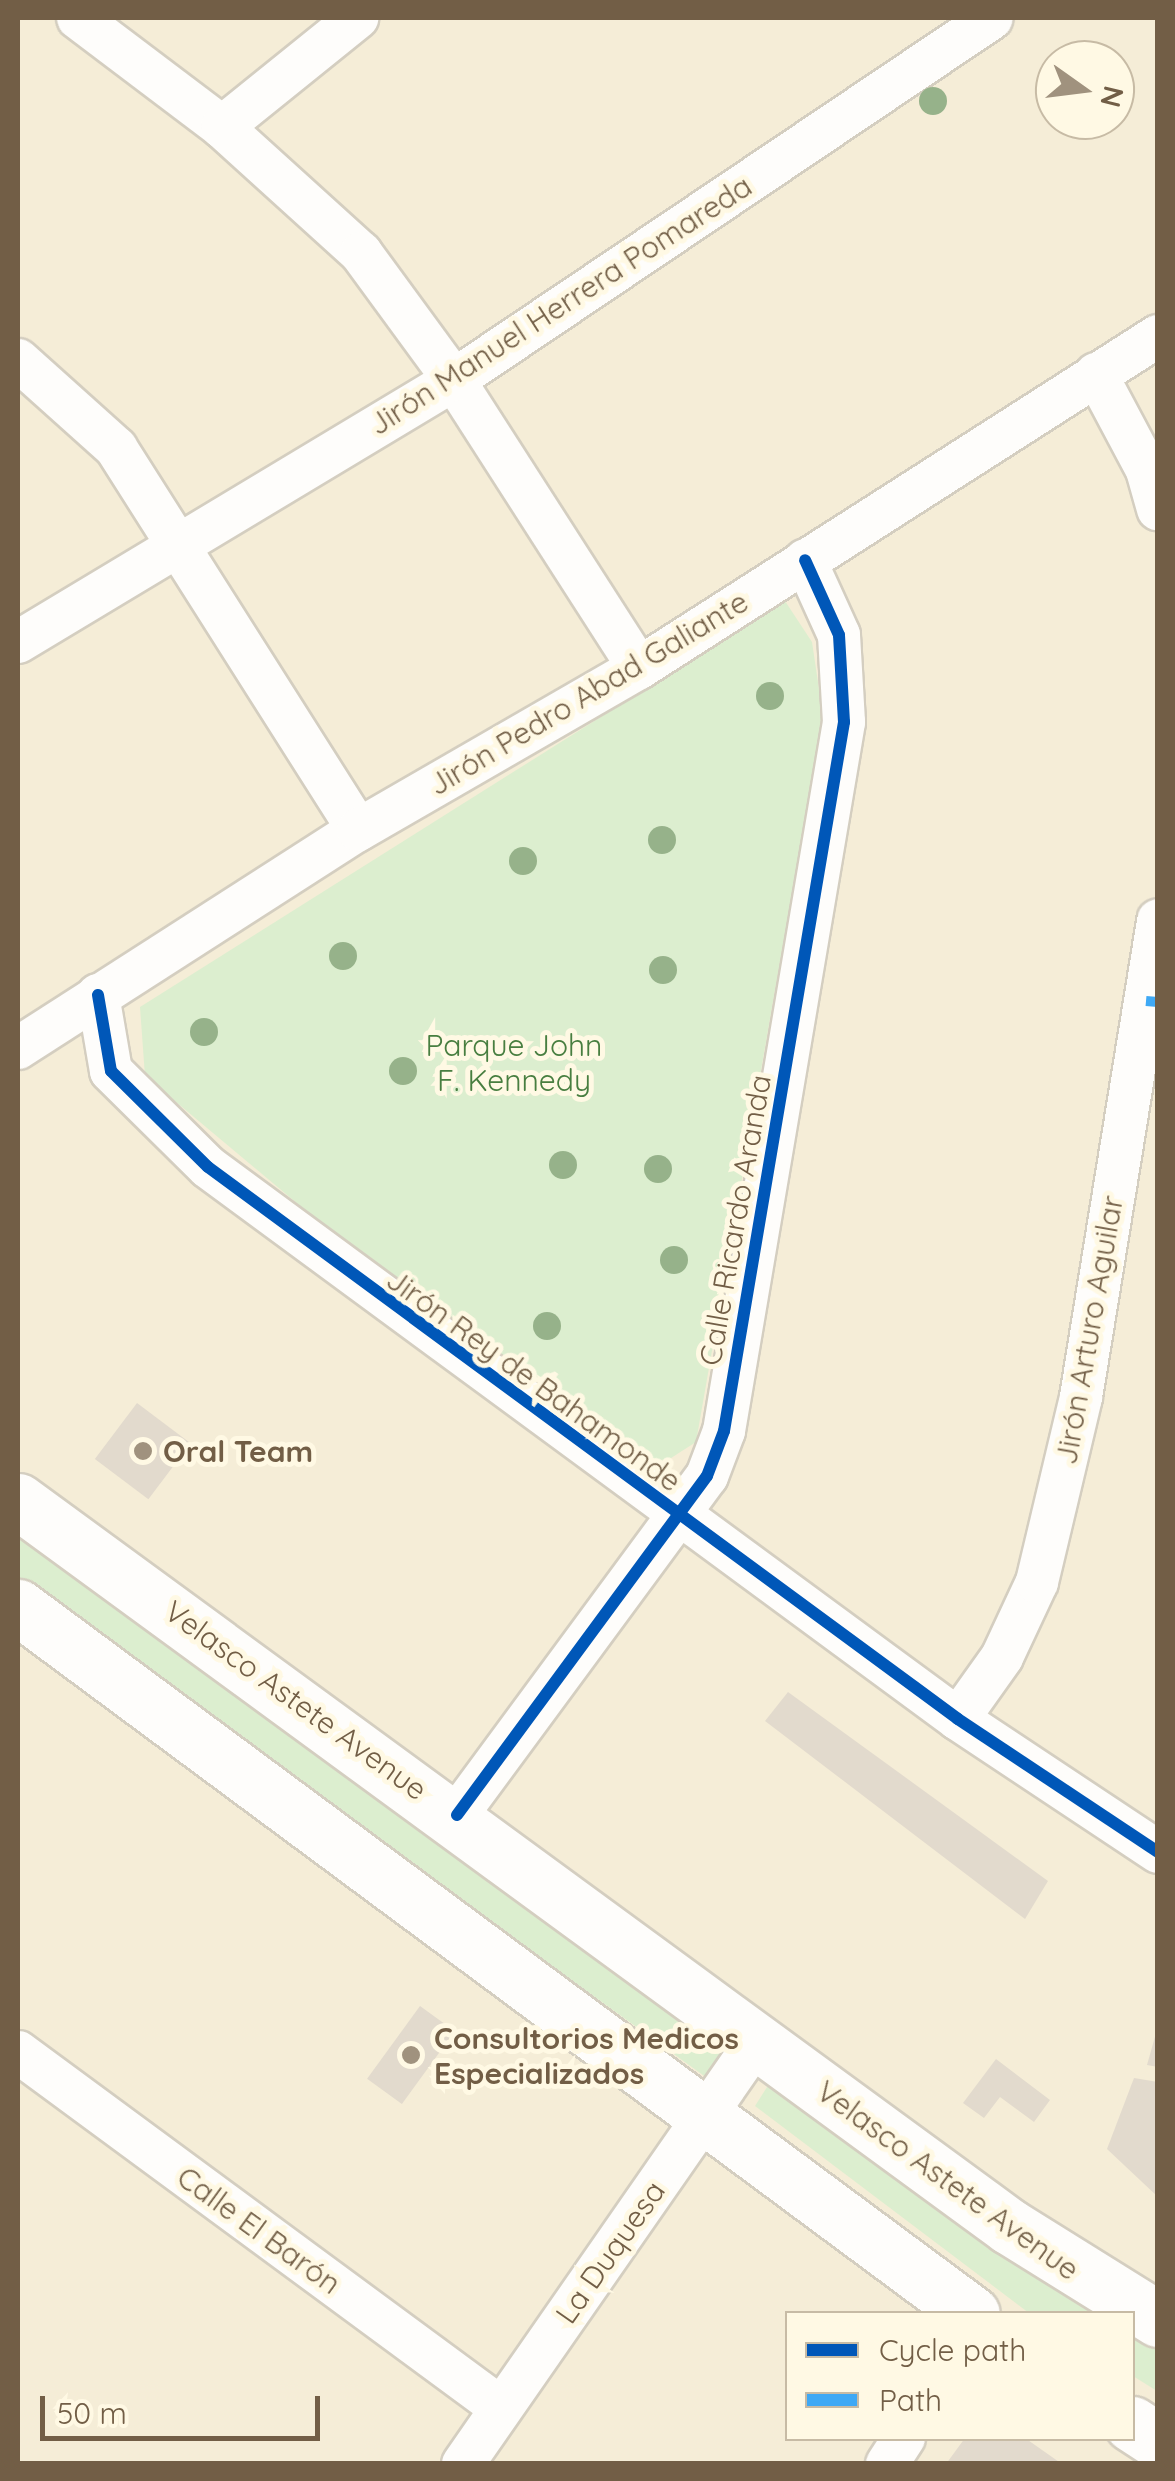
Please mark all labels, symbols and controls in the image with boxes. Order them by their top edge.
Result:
north arrow [1035,40,1135,140]
text: N [1093,83,1132,111]
street label: Jirón Manuel Herrera Pomareda [362,168,758,442]
street label: Jirón Pedro Abad Galiante [422,583,754,803]
park label: Parque John F. Kennedy [426,1027,602,1098]
street label: Calle Ricardo Aranda [692,1072,778,1368]
street label: Jirón Arturo Aguilar [1048,1193,1130,1467]
street label: Jirón Rey de Bahamonde [380,1261,688,1499]
place label: Oral Team [163,1433,313,1469]
marker: Oral Team [132,1440,154,1462]
street label: Velasco Astete Avenue [158,1593,434,1807]
place label: Consultorios Medicos Especializados [434,2020,739,2090]
marker: Consultorios Medicos Especializados [398,2042,424,2068]
street label: Velasco Astete Avenue [810,2073,1086,2287]
street label: Calle El Barón [170,2159,348,2301]
street label: La Duquesa [548,2174,672,2330]
legend [785,2311,1135,2441]
text: Cycle path [879,2331,1026,2369]
scale bar [45,2376,325,2438]
text: Path [879,2381,942,2419]
text: 50 m [57,2394,127,2432]

